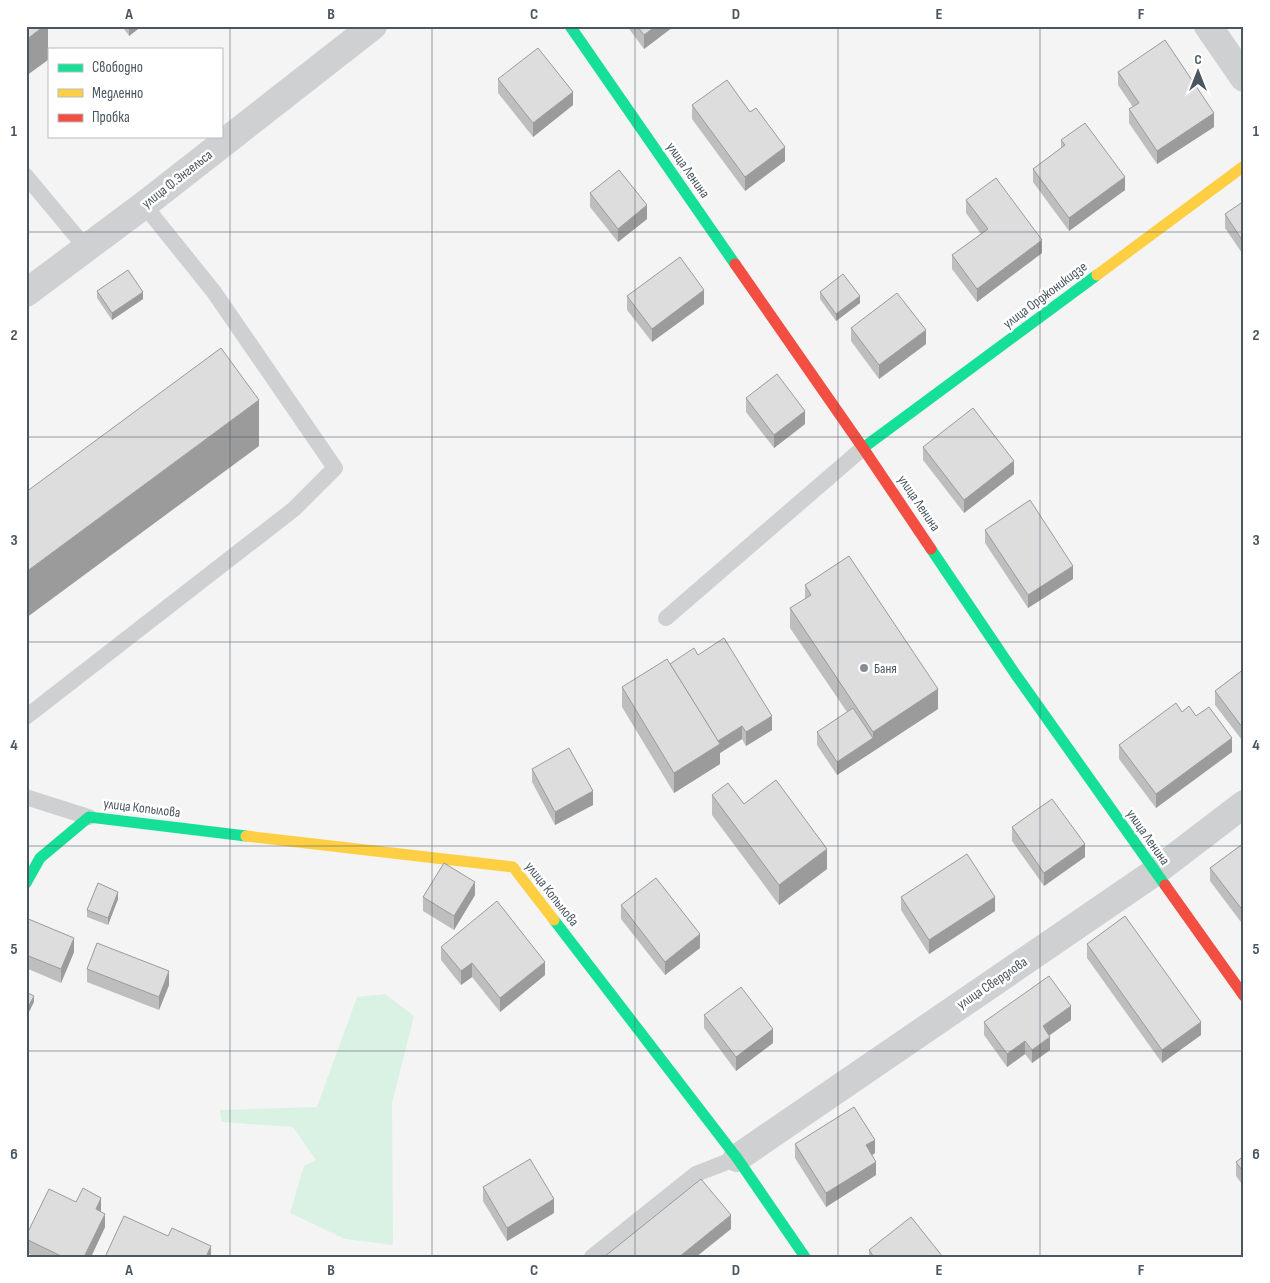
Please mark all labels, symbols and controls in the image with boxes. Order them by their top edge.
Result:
text: A [124,5,133,24]
text: B [327,5,335,24]
text: C [530,5,538,24]
text: D [732,5,740,24]
text: E [936,5,943,24]
text: F [1138,5,1145,24]
legend [48,48,222,138]
north arrow [1172,48,1222,98]
text: С [1194,51,1202,68]
text: Свободно [92,58,143,77]
text: Медленно [92,84,143,103]
text: Пробка [92,108,130,127]
text: 1 [11,122,18,141]
text: 1 [1253,122,1260,141]
street label: улица Ленина [663,139,713,201]
street label: улица Ф.Энгельса [138,146,216,212]
street label: улица Орджоникидзе [1000,258,1090,332]
text: 2 [10,326,18,345]
text: 2 [1252,326,1260,345]
street label: улица Ленина [894,472,944,534]
text: 3 [10,531,18,550]
text: 3 [1252,531,1260,550]
place label: Баня [874,660,897,677]
marker: Баня [858,662,870,674]
text: 4 [10,736,18,755]
text: 4 [1252,736,1260,755]
street label: улица Копылова [103,795,181,821]
street label: улица Ленина [1123,806,1173,868]
street label: улица Копылова [521,858,583,930]
text: 5 [10,940,18,959]
text: 5 [1252,940,1260,959]
street label: улица Свердлова [954,953,1030,1013]
text: 6 [10,1145,18,1164]
text: 6 [1252,1145,1260,1164]
text: A [124,1261,133,1280]
text: B [327,1261,335,1280]
text: C [530,1261,538,1280]
text: D [732,1261,740,1280]
text: E [936,1261,943,1280]
text: F [1138,1261,1145,1280]

